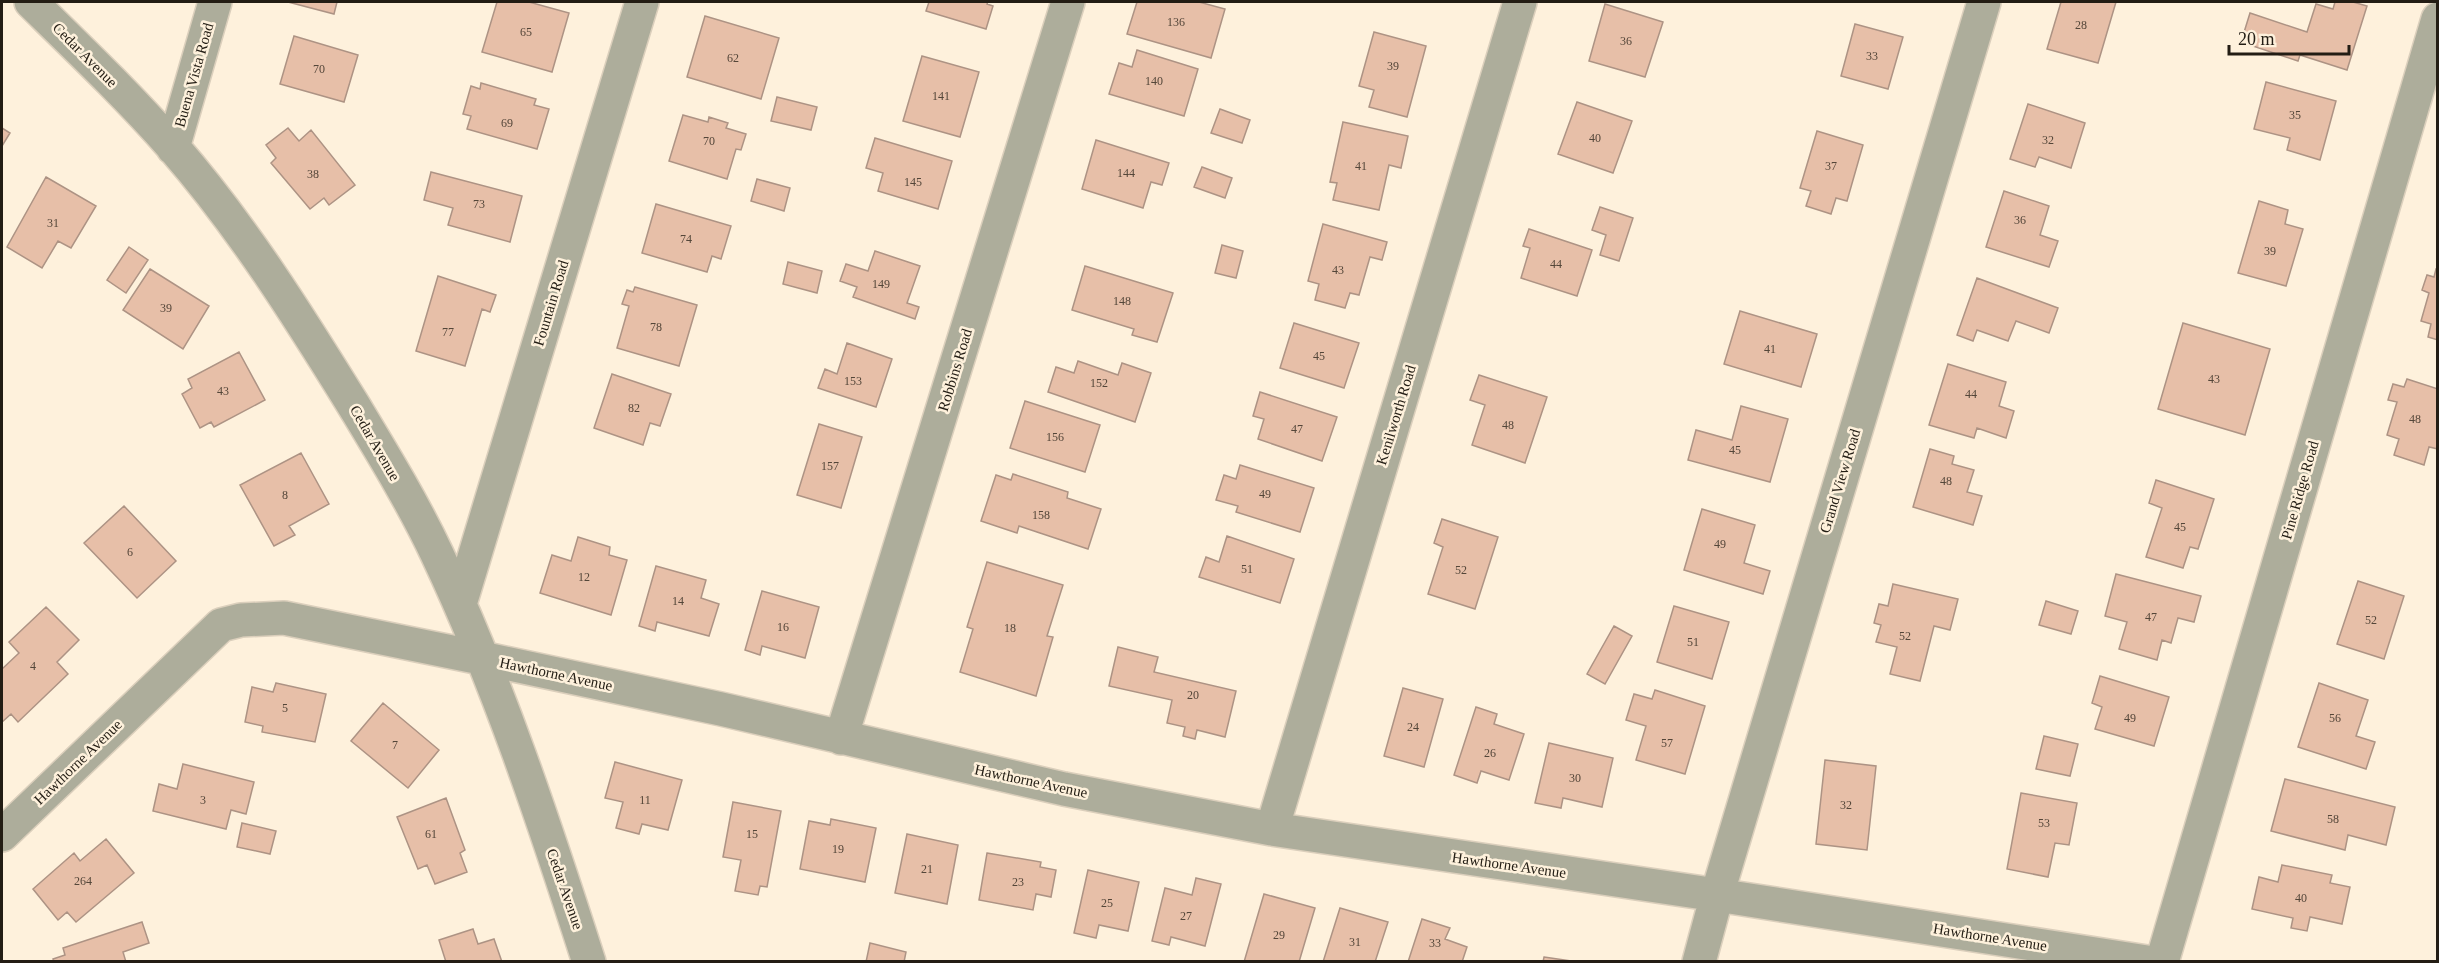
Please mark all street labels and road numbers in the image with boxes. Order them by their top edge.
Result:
street label: Cedar Avenue [50,20,121,91]
street label: Buena Vista Road [171,20,217,129]
street label: Fountain Road [530,258,572,348]
street label: Robbins Road [935,326,975,413]
street label: Kenilworth Road [1373,363,1419,467]
street label: Cedar Avenue [347,403,403,484]
street label: Grand View Road [1817,427,1864,535]
street label: Pine Ridge Road [2278,438,2322,541]
street label: Hawthorne Avenue [498,654,614,694]
street label: Hawthorne Avenue [31,716,125,808]
street label: Hawthorne Avenue [973,761,1089,801]
street label: Cedar Avenue [544,847,586,932]
street label: Hawthorne Avenue [1451,849,1567,881]
street label: Hawthorne Avenue [1932,920,2048,954]

